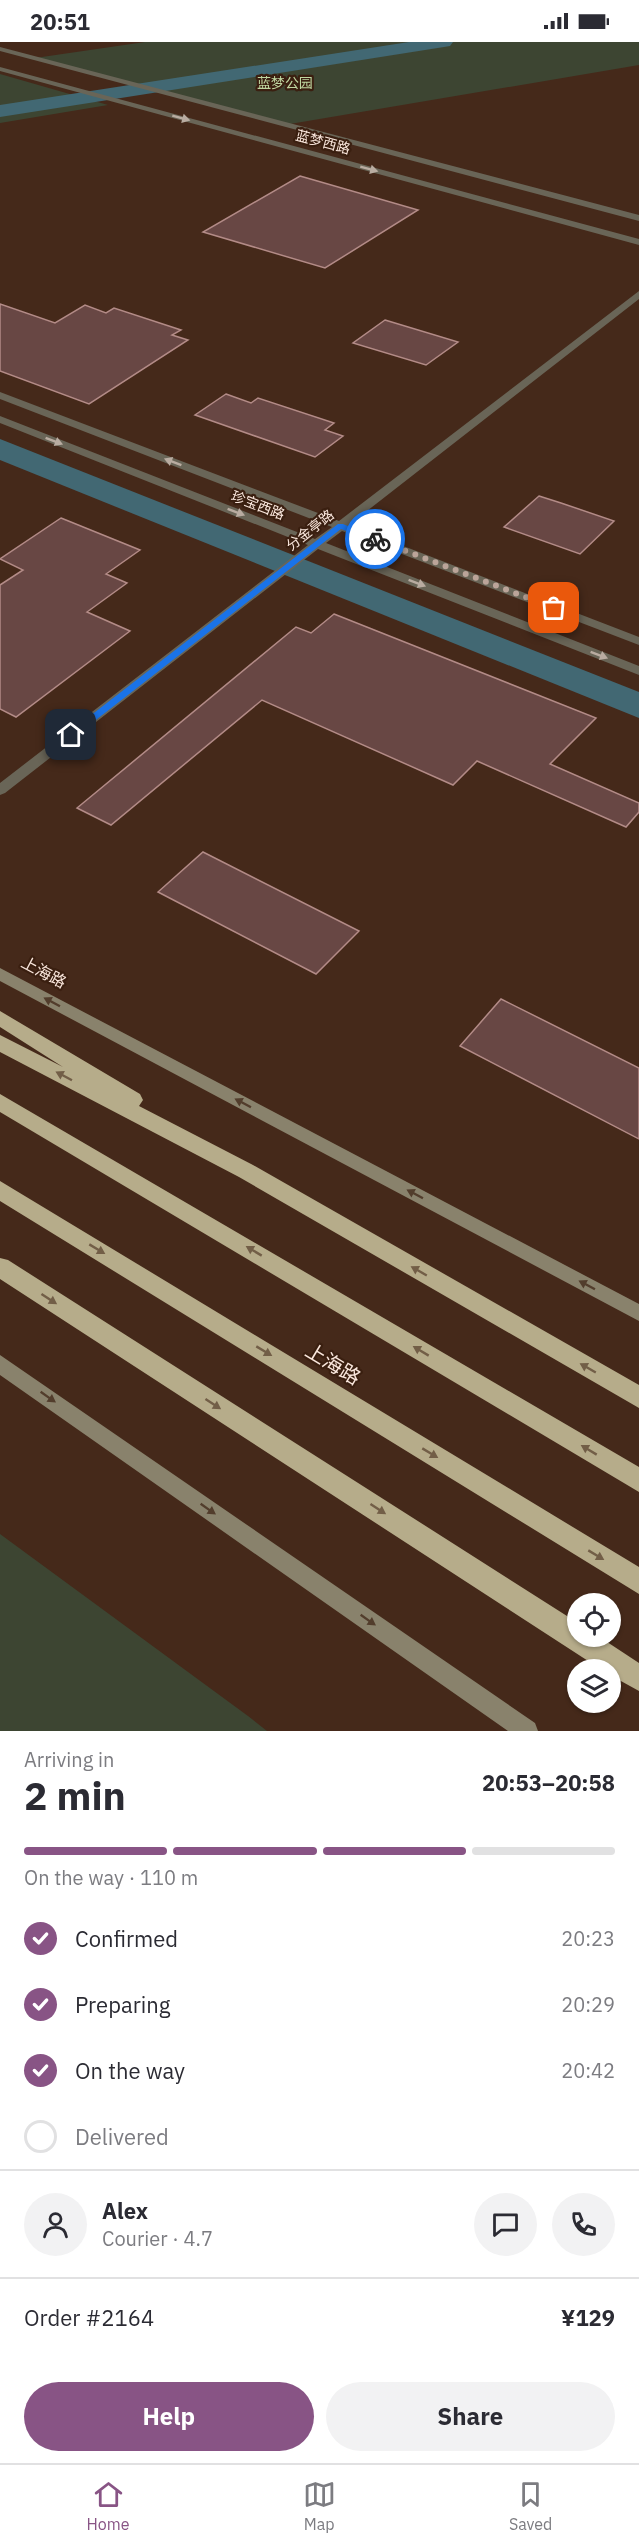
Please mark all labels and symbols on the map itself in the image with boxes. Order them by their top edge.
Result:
park label: 蓝梦公园 [257,74,313,92]
one-way arrow [172,114,190,123]
street label: 蓝梦西路 [294,126,352,158]
one-way arrow [361,165,379,174]
one-way arrow [46,436,64,446]
one-way arrow [164,456,182,466]
street label: 珍宝西路 [229,487,287,523]
street label: 分金亭路 [282,506,338,554]
one-way arrow [227,508,245,517]
courier [345,509,405,569]
one-way arrow [409,579,427,589]
pin [528,582,579,633]
one-way arrow [590,651,608,660]
pin [45,709,96,760]
street label: 上海路 [18,952,70,992]
one-way arrow [43,997,60,1007]
one-way arrow [55,1071,72,1081]
one-way arrow [234,1098,251,1108]
one-way arrow [406,1189,423,1199]
one-way arrow [89,1244,105,1255]
one-way arrow [246,1245,262,1256]
one-way arrow [411,1265,427,1276]
one-way arrow [579,1281,596,1290]
one-way arrow [41,1293,57,1304]
street label: 上海路 [301,1337,366,1391]
one-way arrow [256,1345,272,1356]
one-way arrow [413,1345,429,1356]
one-way arrow [580,1362,596,1373]
one-way arrow [40,1391,56,1402]
one-way arrow [205,1398,222,1409]
one-way arrow [581,1445,597,1456]
one-way arrow [422,1447,438,1458]
one-way arrow [200,1503,216,1514]
one-way arrow [370,1503,386,1514]
one-way arrow [588,1549,604,1560]
one-way arrow [360,1614,376,1626]

